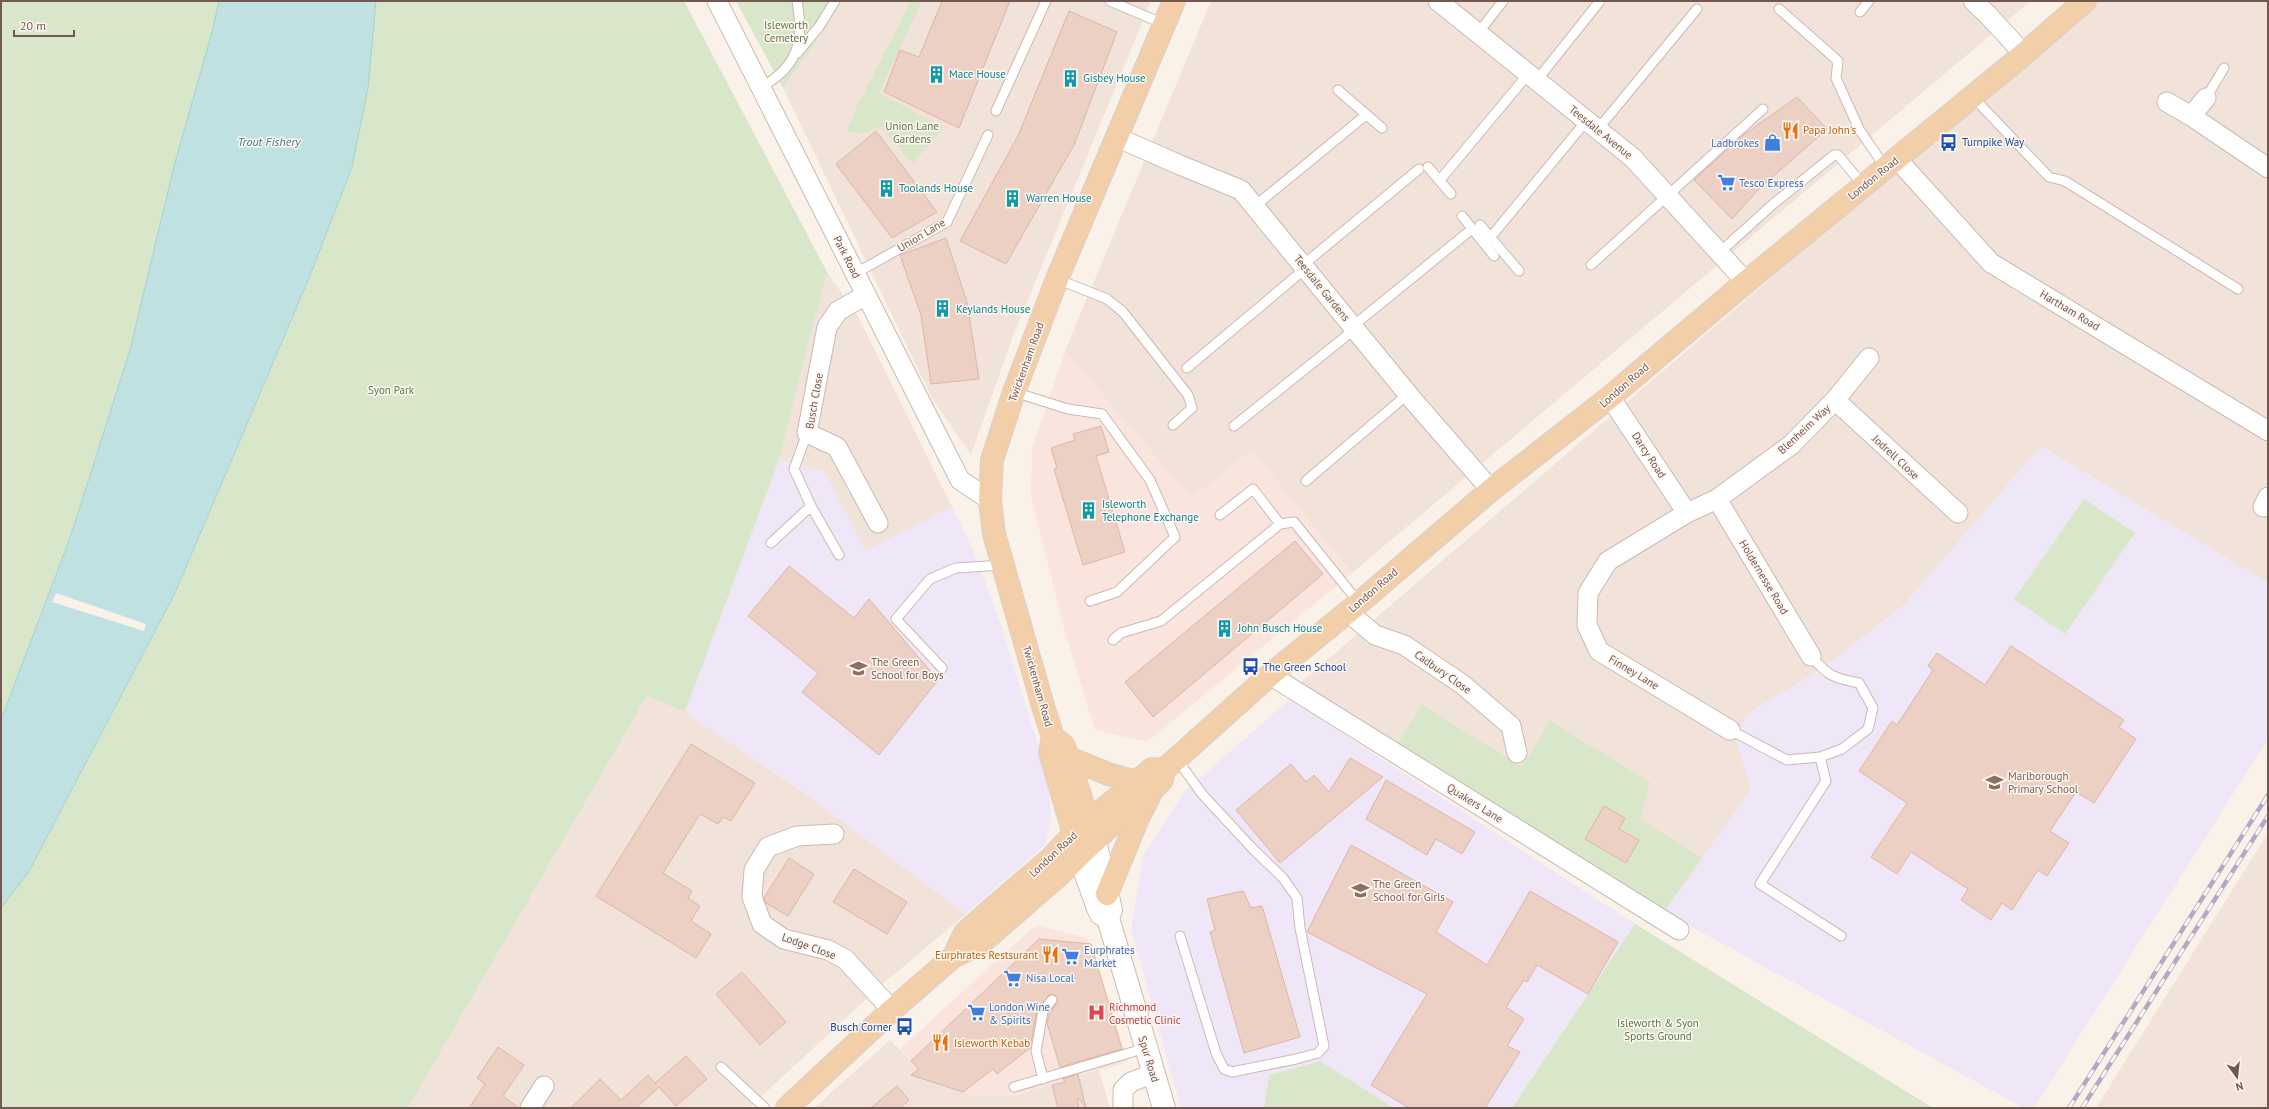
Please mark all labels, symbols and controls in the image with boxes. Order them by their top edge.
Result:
scale bar [14,12,74,38]
text: 20 m [20,18,46,33]
park label: Isleworth Cemetery [764,18,809,45]
building icon: Mace House [926,64,946,84]
place label: Mace House [949,67,1006,81]
building icon: Gisbey House [1060,68,1080,88]
place label: Gisbey House [1083,71,1146,85]
street label: Teesdale Avenue [1566,102,1636,162]
park label: Union Lane Gardens [885,119,939,146]
restaurant icon: Papa John's [1780,120,1800,140]
place label: Papa John's [1803,123,1856,137]
bus stop icon: Turnpike Way [1939,132,1959,152]
shop icon: Ladbrokes [1762,133,1782,153]
water label: Trout Fishery [238,134,301,149]
place label: Turnpike Way [1962,135,2025,149]
place label: Ladbrokes [1711,136,1759,150]
street label: London Road [1845,153,1901,203]
supermarket icon: Tesco Express [1716,173,1736,193]
place label: Tesco Express [1739,176,1804,190]
building icon: Toolands House [876,178,896,198]
place label: Toolands House [899,181,974,195]
building icon: Warren House [1003,188,1023,208]
place label: Warren House [1026,191,1092,205]
street label: Union Lane [894,215,948,255]
street label: Park Road [830,233,864,281]
street label: Teesdale Gardens [1291,252,1353,324]
street label: Hartham Road [2038,287,2103,333]
building icon: Keylands House [933,299,953,319]
place label: Keylands House [956,302,1031,316]
street label: Twickenham Road [1005,320,1047,404]
street label: London Road [1596,360,1652,410]
street label: Busch Close [802,372,826,430]
park label: Syon Park [368,383,415,397]
street label: Blenheim Way [1775,401,1834,457]
street label: Darcy Road [1629,429,1669,481]
street label: Jodrell Close [1869,431,1923,483]
place label: Isleworth Telephone Exchange [1102,497,1199,524]
building icon: Isleworth Telephone Exchange [1079,500,1099,520]
street label: Holdernesse Road [1736,537,1792,617]
street label: London Road [1345,565,1401,615]
building icon: John Busch House [1215,618,1235,638]
place label: John Busch House [1237,621,1323,635]
street label: Twickenham Road [1020,644,1056,728]
street label: Cadbury Close [1412,647,1475,697]
street label: Finney Lane [1606,652,1662,693]
place label: The Green School for Boys [871,655,944,682]
bus stop icon: The Green School [1240,657,1260,677]
school or university icon: The Green School for Boys [848,658,868,678]
place label: The Green School [1263,660,1347,674]
place label: Marlborough Primary School [2008,769,2079,796]
school or university icon: Marlborough Primary School [1985,772,2005,792]
street label: Quakers Lane [1444,780,1506,826]
street label: London Road [1026,828,1080,880]
place label: The Green School for Girls [1373,877,1445,904]
school or university icon: The Green School for Girls [1350,880,1370,900]
street label: Lodge Close [780,930,839,962]
place label: Eurphrates Market [1084,943,1135,970]
restaurant icon: Eurphrates Restsurant [1041,945,1061,965]
supermarket icon: Eurphrates Market [1061,946,1081,966]
place label: Eurphrates Restsurant [935,948,1038,962]
supermarket icon: Nisa Local [1003,968,1023,988]
place label: Nisa Local [1026,971,1075,985]
place label: London Wine & Spirits [989,1000,1051,1027]
place label: Richmond Cosmetic Clinic [1109,1000,1181,1027]
supermarket icon: London Wine & Spirits [966,1003,986,1023]
hospital icon: Richmond Cosmetic Clinic [1086,1003,1106,1023]
park label: Isleworth & Syon Sports Ground [1617,1016,1699,1043]
bus stop icon: Busch Corner [895,1017,915,1037]
place label: Busch Corner [830,1020,892,1034]
restaurant icon: Isleworth Kebab [931,1033,951,1053]
street label: Spur Road [1135,1034,1163,1084]
place label: Isleworth Kebab [954,1036,1030,1050]
north arrow [2217,1057,2257,1097]
text: N [2234,1079,2245,1094]

